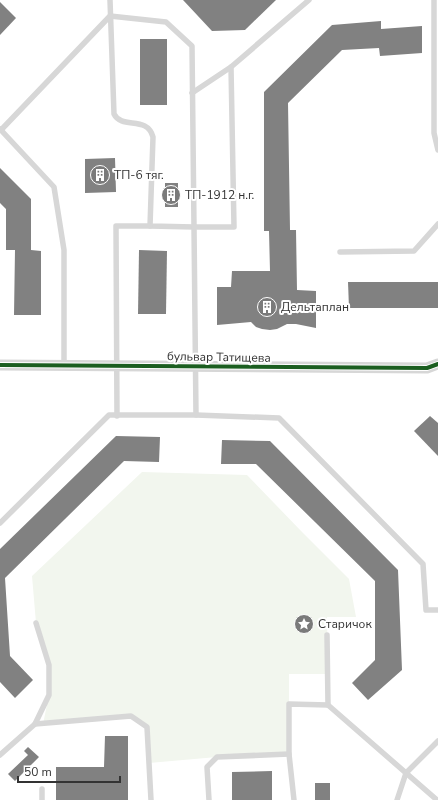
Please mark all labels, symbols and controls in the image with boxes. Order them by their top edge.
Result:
building icon: ТП-6 тяг. [89,164,111,186]
place label: ТП-6 тяг. [114,167,164,183]
building icon: ТП-1912 н.г. [160,184,182,206]
place label: ТП-1912 н.г. [185,187,254,203]
building icon: Дельтаплан [256,296,278,318]
place label: Дельтаплан [281,299,349,315]
street label: бульвар Татищева [167,348,271,366]
place icon: Старичок [293,613,315,635]
place label: Старичок [318,616,372,632]
scale bar [18,758,120,784]
text: 50 m [24,764,52,780]

